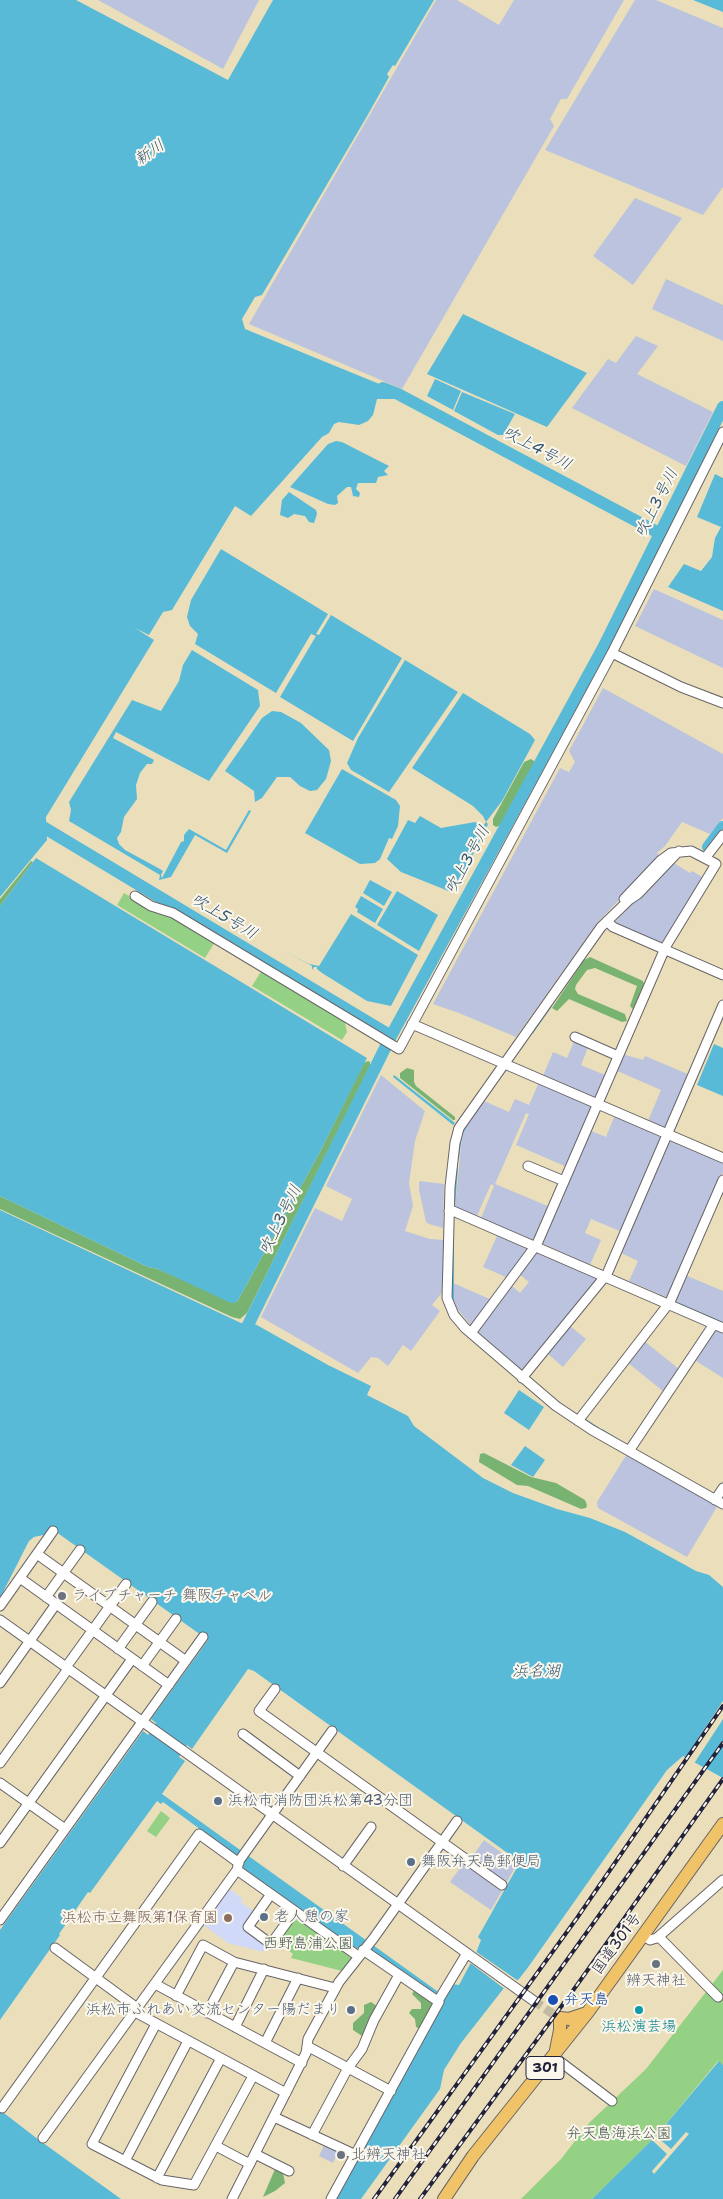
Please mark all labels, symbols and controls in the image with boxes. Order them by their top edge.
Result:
water label: 新川 [131,136,169,170]
water label: 吹上4号川 [499,423,575,475]
water label: 吹上3号川 [631,465,683,541]
water label: 吹上3号川 [441,822,495,898]
water label: 吹上5号川 [187,890,261,944]
water label: 吹上3号川 [256,1182,306,1258]
place label: ライブチャーチ 舞阪チャペル [72,1587,272,1605]
marker: ライブチャーチ 舞阪チャペル [56,1590,68,1602]
water label: 浜名湖 [512,1662,560,1682]
place label: 浜松市消防団浜松第43分団 [228,1792,413,1810]
marker: 浜松市消防団浜松第43分団 [212,1795,224,1807]
place label: 舞阪弁天島郵便局 [421,1853,541,1871]
marker: 舞阪弁天島郵便局 [405,1856,417,1868]
place label: 老人憩の家 [274,1908,349,1926]
place label: 浜松市立舞阪第1保育園 [62,1909,218,1927]
street label: 国道301号 [589,1910,645,1978]
marker: 老人憩の家 [258,1911,270,1923]
marker: 浜松市立舞阪第1保育園 [222,1912,234,1924]
park label: 西野島浦公園 [263,1935,353,1953]
marker: 辨天神社 [650,1958,662,1970]
place label: 辨天神社 [626,1972,686,1990]
place label: 弁天島 [564,1991,609,2009]
marker: 弁天島 [546,1993,560,2007]
place label: 浜松市ふれあい交流センター陽だまり [86,2001,341,2019]
marker: 浜松市ふれあい交流センター陽だまり [345,2004,357,2016]
marker: 浜松演芸場 [633,2004,645,2016]
place label: 浜松演芸場 [602,2018,676,2036]
road number: 301 [526,2056,564,2080]
park label: 弁天島海浜公園 [567,2125,671,2143]
place label: 北辨天神社 [351,2146,426,2164]
marker: 北辨天神社 [335,2149,347,2161]

